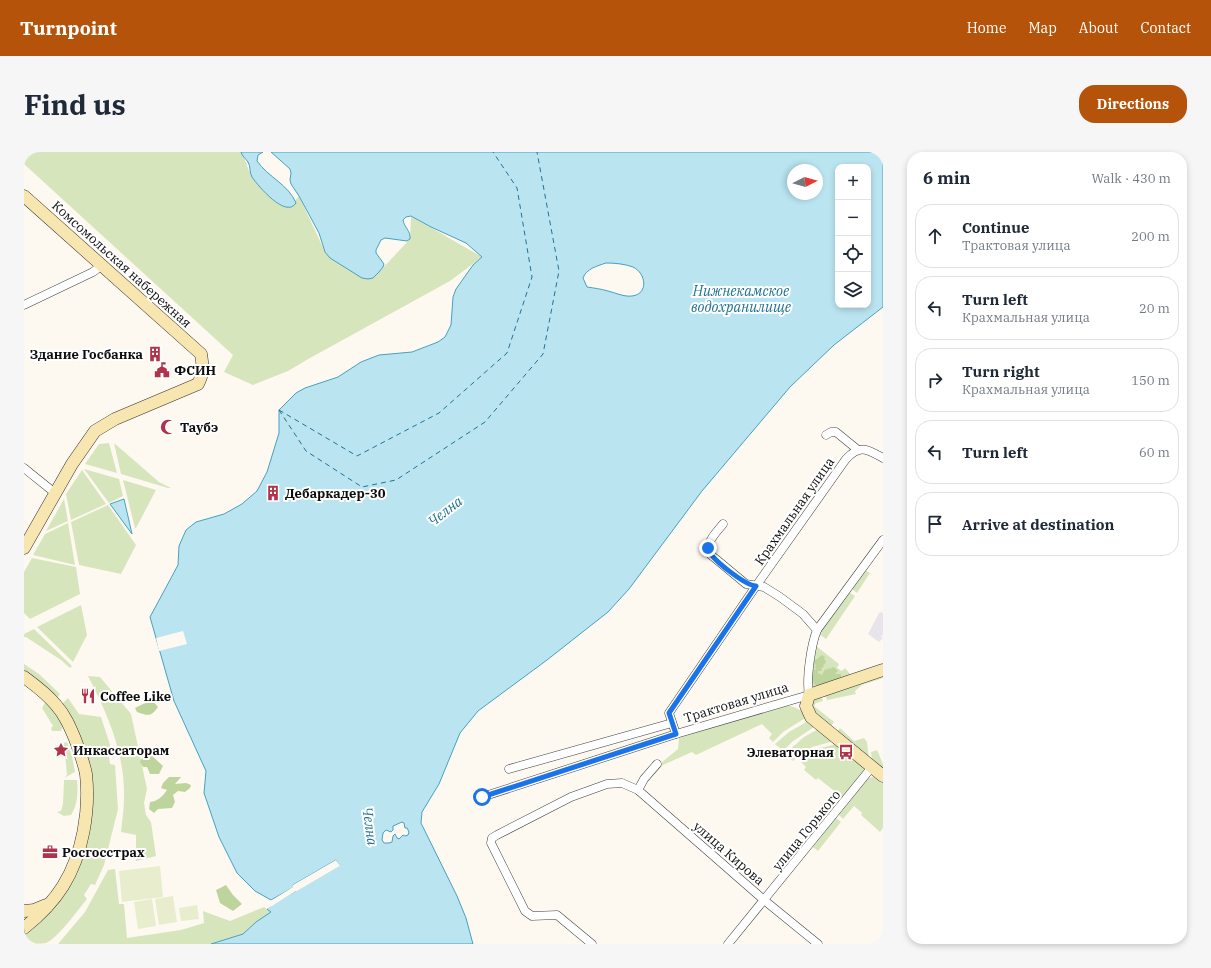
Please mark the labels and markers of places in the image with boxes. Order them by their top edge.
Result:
building icon: Здание Госбанка [146,345,164,363]
place label: Здание Госбанка [30,346,144,363]
public building icon: ФСИН [153,361,171,379]
place label: ФСИН [174,362,217,379]
mosque icon: Таубэ [159,418,177,436]
place label: Таубэ [180,419,218,436]
building icon: Дебаркадер-30 [264,484,282,502]
place label: Дебаркадер-30 [285,485,386,502]
restaurant icon: Coffee Like [79,687,97,705]
place label: Coffee Like [100,688,171,705]
place icon: Инкассаторам [52,741,70,759]
place label: Инкассаторам [73,742,170,759]
bus stop icon: Элеваторная [837,743,855,761]
place label: Элеваторная [747,744,834,761]
office icon: Росгосстрах [41,843,59,861]
place label: Росгосстрах [62,844,145,861]

